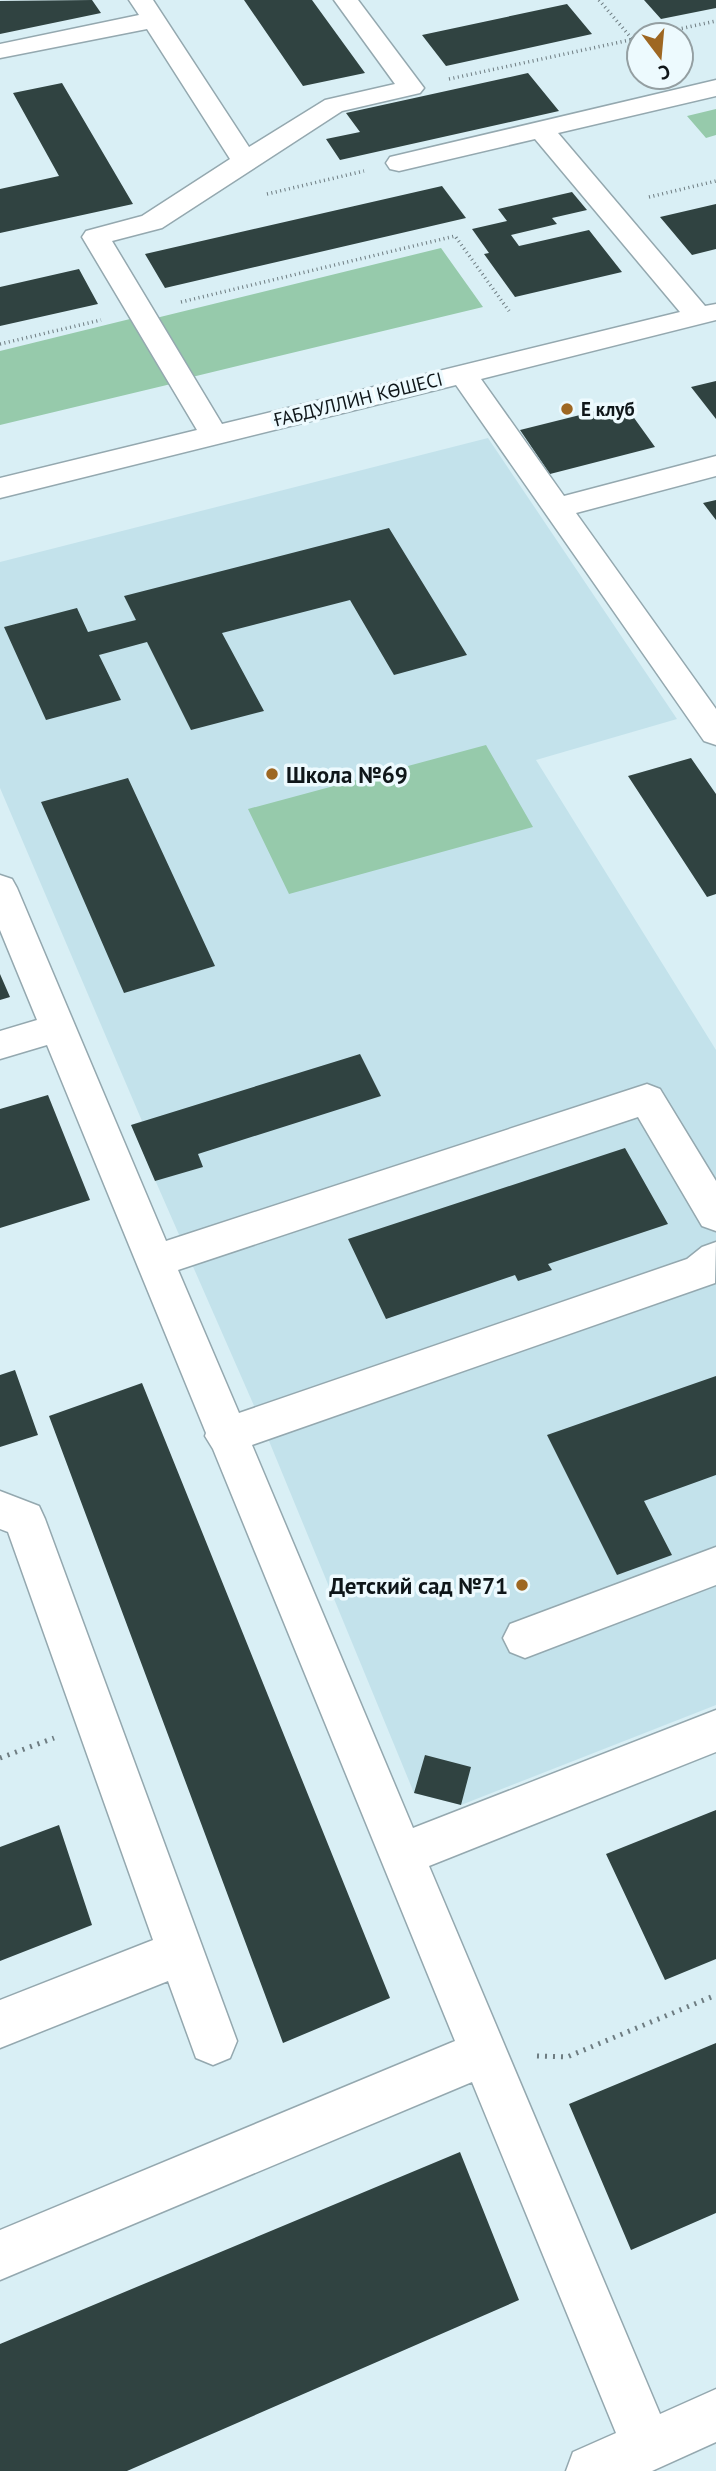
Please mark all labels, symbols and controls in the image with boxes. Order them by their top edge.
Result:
north arrow [625,21,695,91]
text: С [656,59,673,85]
street label: ҒАБДУЛЛИН КӨШЕСІ [271,366,445,432]
place label: Е клуб [581,397,635,421]
marker: Е клуб [559,401,575,417]
place label: Школа №69 [286,760,408,789]
marker: Школа №69 [264,766,280,782]
place label: Детский сад №71 [329,1571,508,1600]
marker: Детский сад №71 [514,1577,530,1593]

